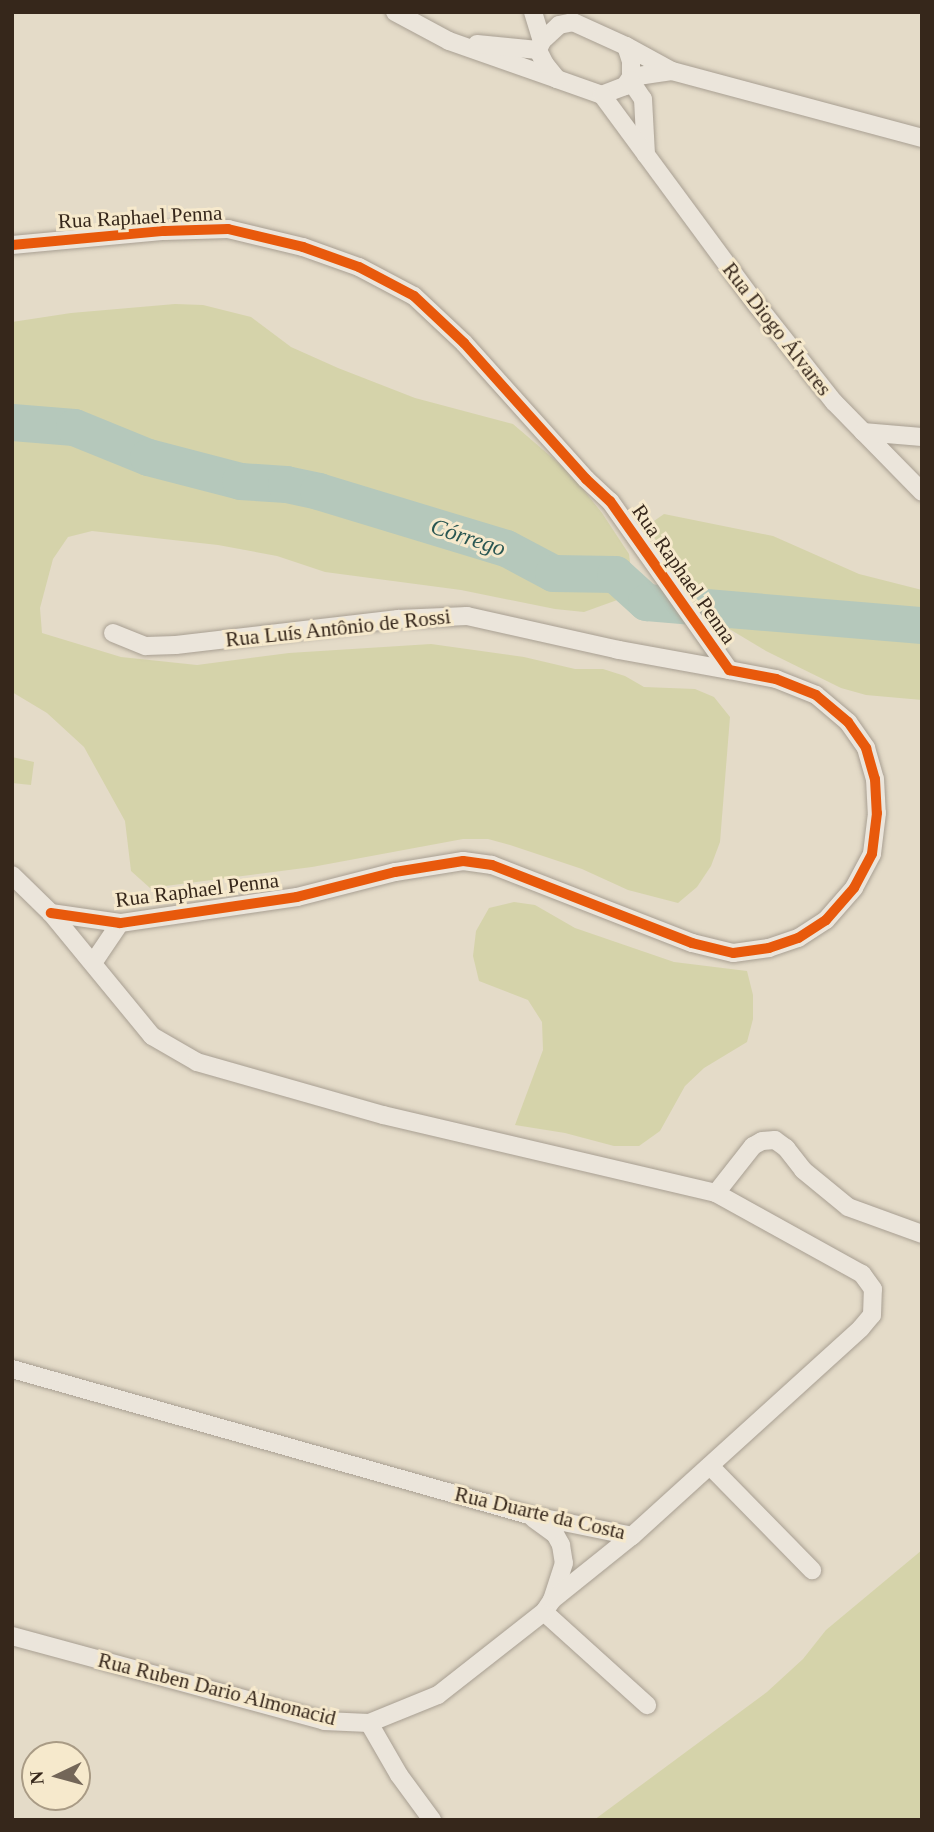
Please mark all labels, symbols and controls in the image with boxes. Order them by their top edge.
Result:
street label: Rua Raphael Penna [57,200,223,234]
street label: Rua Diogo Álvares [717,257,837,401]
street label: Rua Raphael Penna [627,499,741,649]
water label: Córrego [427,513,509,563]
street label: Rua Luís Antônio de Rossi [224,604,452,652]
street label: Rua Raphael Penna [114,867,280,913]
street label: Rua Duarte da Costa [452,1481,628,1545]
street label: Rua Ruben Dario Almonacid [95,1647,339,1731]
north arrow [21,1741,91,1811]
text: N [26,1770,48,1785]

